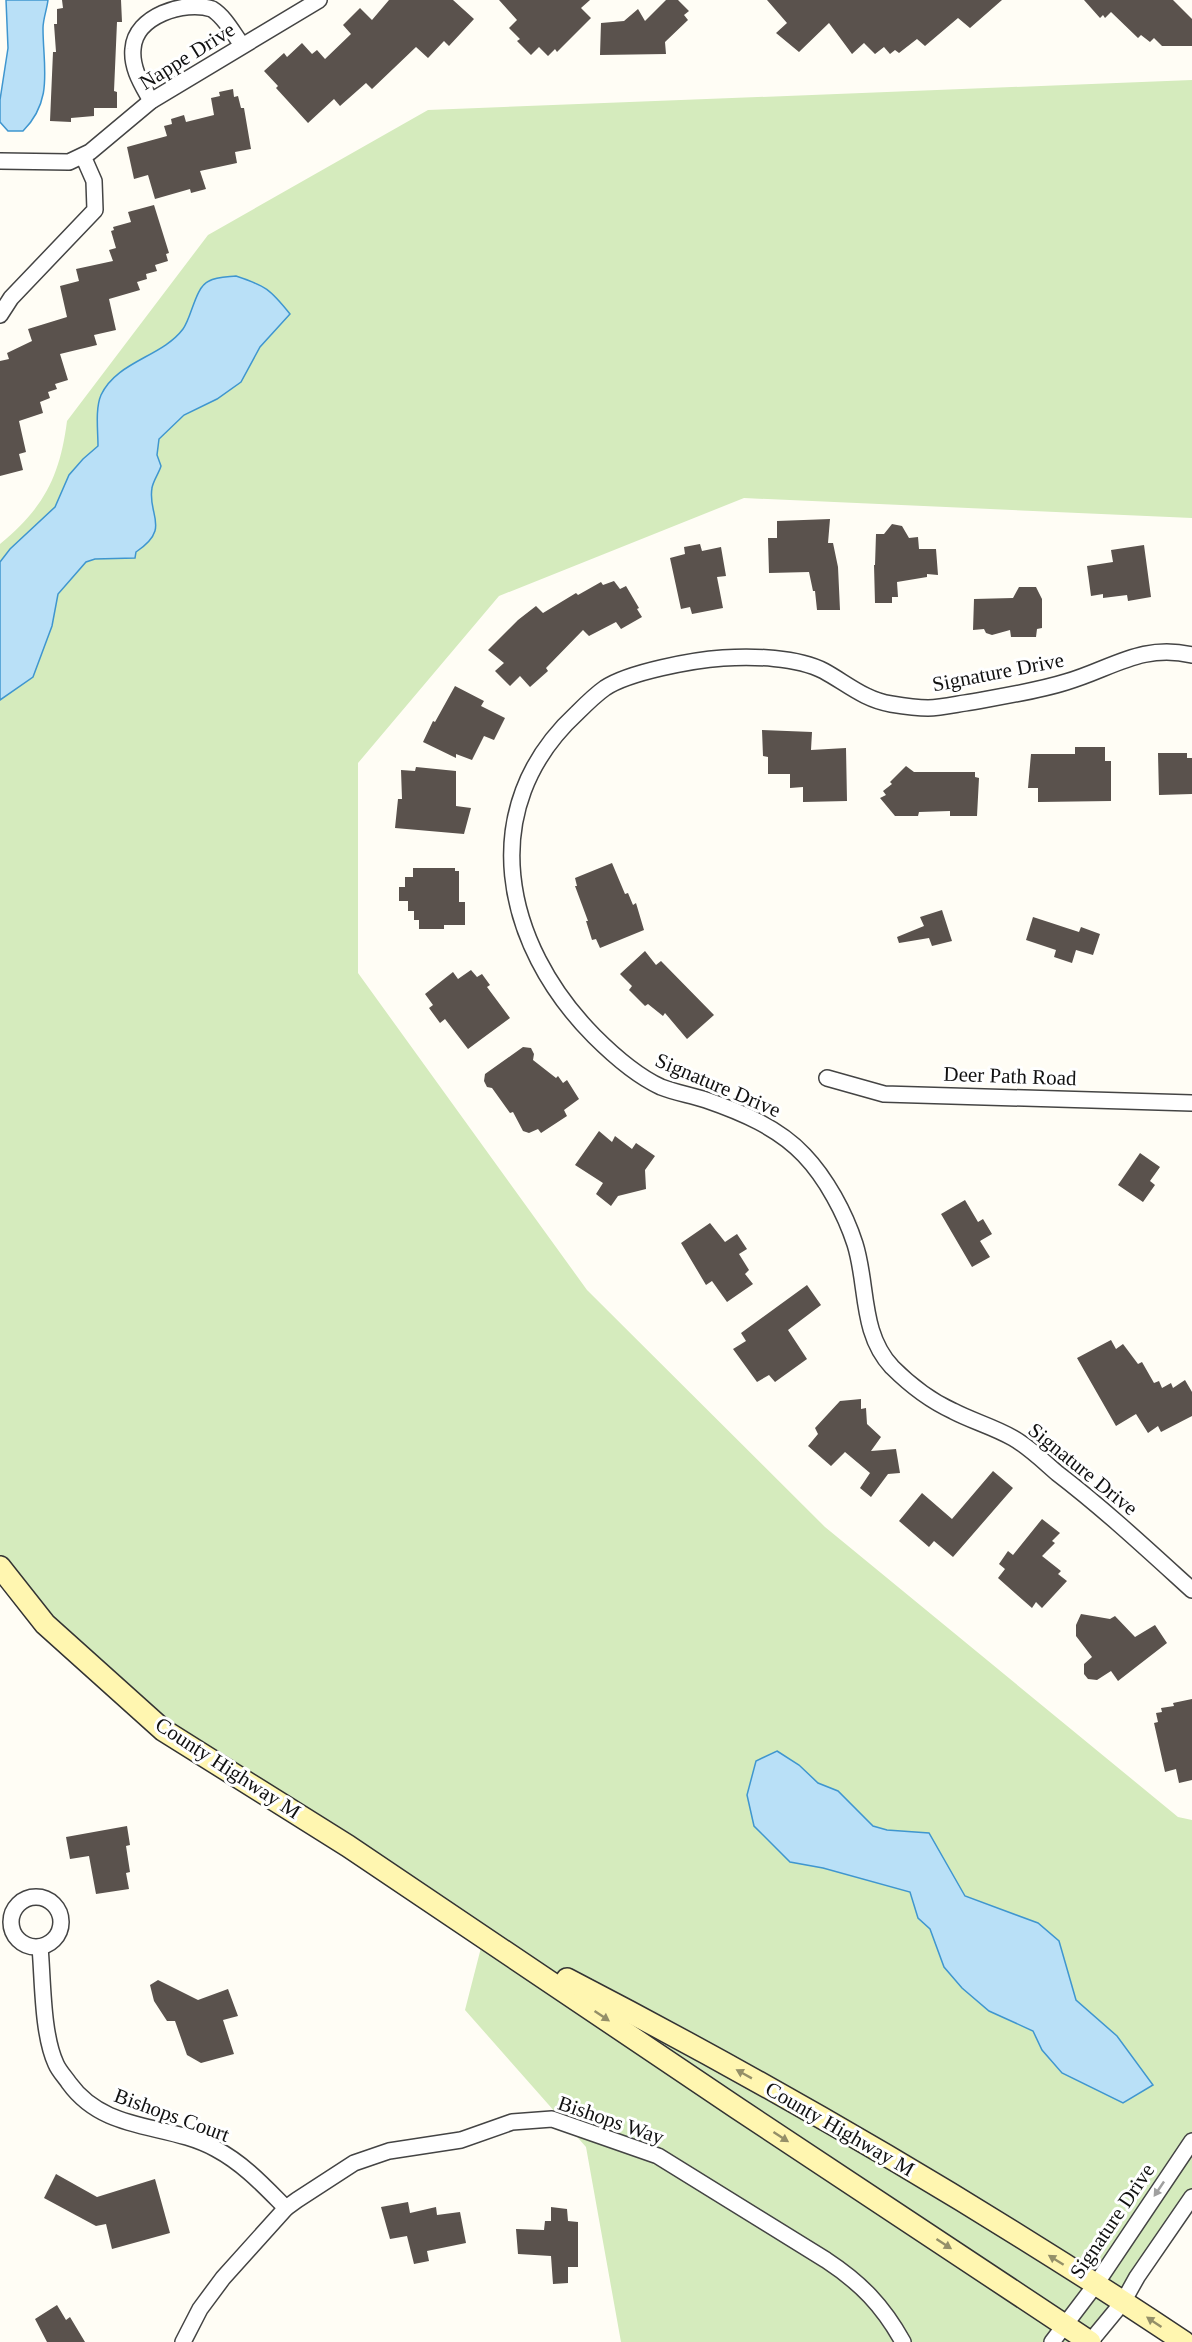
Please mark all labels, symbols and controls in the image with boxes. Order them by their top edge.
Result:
street label: Nappe Drive [135,17,239,95]
street label: Signature Drive [930,647,1066,697]
street label: Signature Drive [652,1048,784,1122]
street label: Deer Path Road [943,1062,1077,1090]
street label: Signature Drive [1024,1418,1142,1520]
street label: County Highway M [151,1712,305,1824]
one-way arrow [593,2010,609,2022]
one-way arrow [735,2069,752,2079]
street label: County Highway M [761,2077,919,2182]
street label: Bishops Court [111,2083,233,2147]
street label: Bishops Way [555,2091,668,2149]
one-way arrow [772,2131,788,2143]
street label: Signature Drive [1065,2159,1159,2283]
one-way arrow [1154,2181,1165,2197]
one-way arrow [935,2238,951,2250]
one-way arrow [1048,2254,1064,2265]
one-way arrow [1146,2316,1162,2328]

